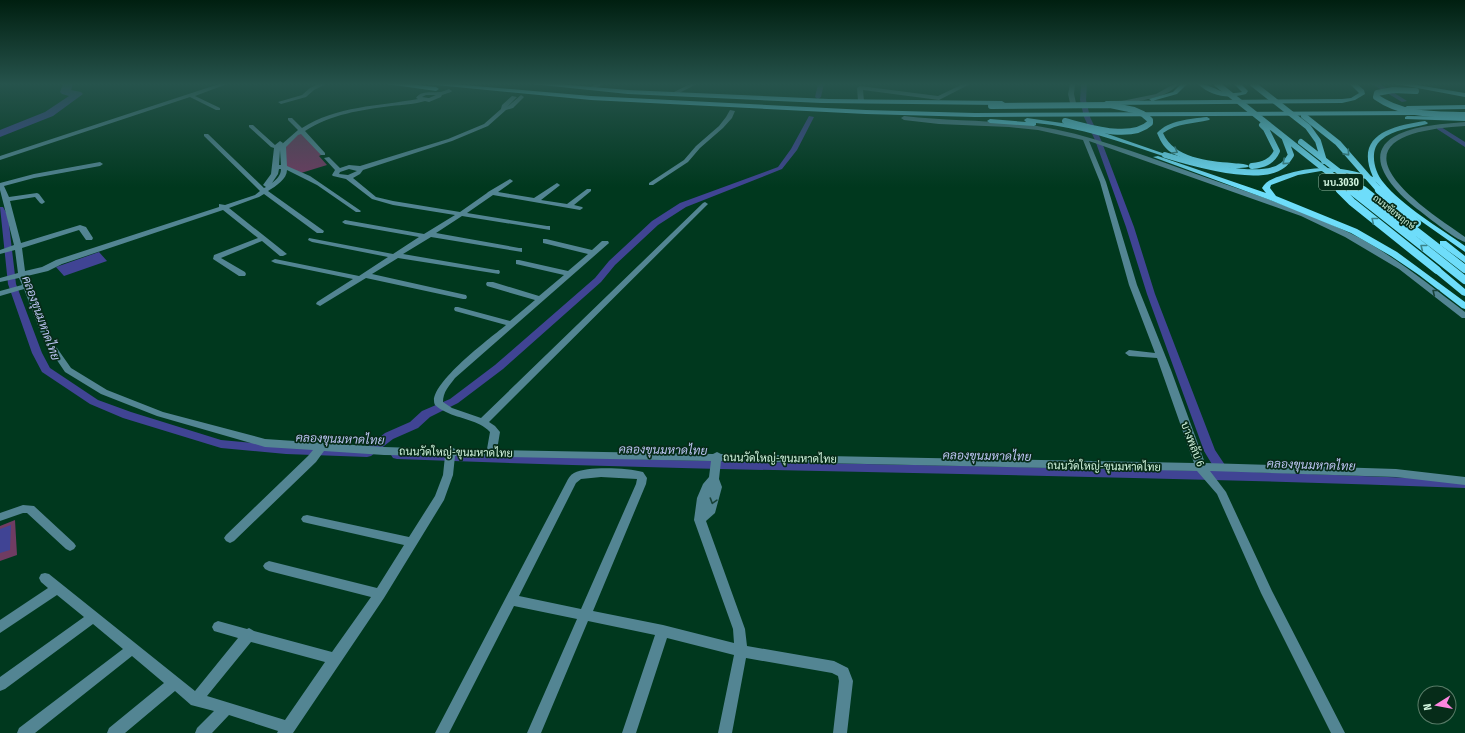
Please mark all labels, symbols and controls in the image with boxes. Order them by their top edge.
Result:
one-way arrow [1171,146,1178,153]
one-way arrow [1342,148,1349,156]
one-way arrow [1282,157,1290,165]
road number: นบ.3030 [1319,174,1363,190]
street label: ถนนชัยพฤกษ์ [1371,192,1418,232]
one-way arrow [1371,217,1378,224]
one-way arrow [1421,245,1428,252]
water label: คลองขุนมหาดไทย [17,274,64,363]
one-way arrow [1432,289,1439,296]
street label: บางพลับ 6 [1178,420,1208,469]
water label: คลองขุนมหาดไทย [295,429,385,450]
water label: คลองขุนมหาดไทย [618,441,708,460]
street label: ถนนวัดใหญ่-ขุนมหาดไทย [399,443,513,462]
water label: คลองขุนมหาดไทย [942,447,1032,466]
street label: ถนนวัดใหญ่-ขุนมหาดไทย [723,449,837,468]
water label: คลองขุนมหาดไทย [1266,455,1356,476]
street label: ถนนวัดใหญ่-ขุนมหาดไทย [1047,457,1161,476]
one-way arrow [709,497,717,504]
north arrow [1417,685,1457,725]
text: N [1421,702,1435,711]

